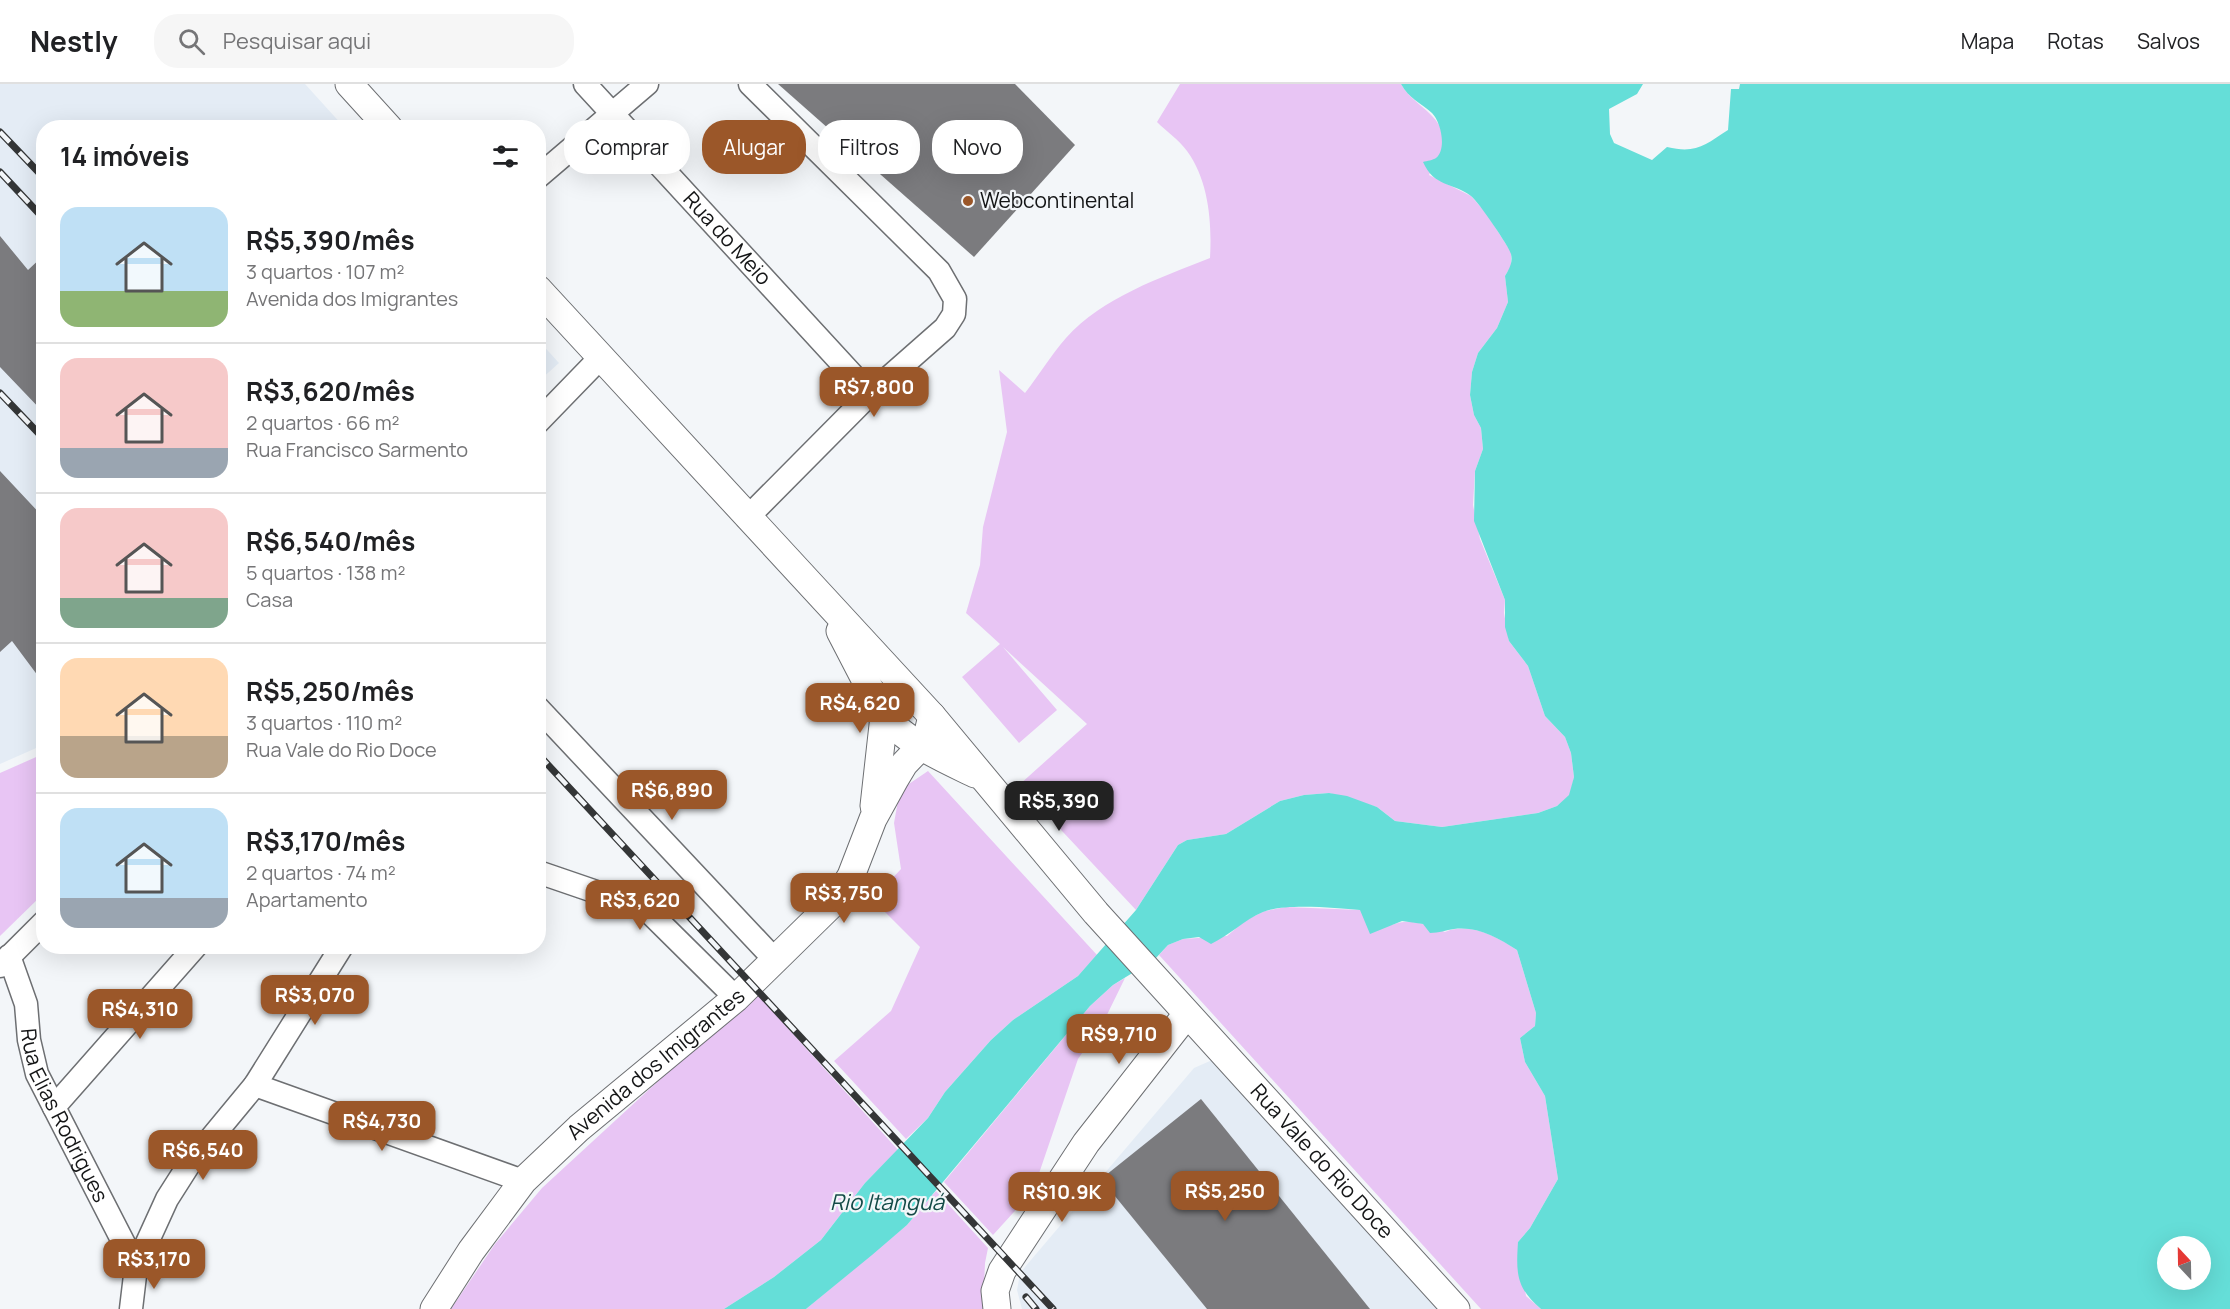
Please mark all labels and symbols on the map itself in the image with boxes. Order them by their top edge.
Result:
street label: Rua do Meio [678,185,778,291]
place label: Webcontinental [980,186,1134,214]
marker: Webcontinental [961,194,975,208]
pin: R$7,800 [819,367,929,418]
pin: R$4,620 [805,683,915,734]
pin: R$6,890 [617,770,727,821]
pin: R$5,390 [1004,781,1114,832]
pin: R$3,750 [789,873,899,924]
pin: R$3,620 [585,880,695,931]
pin: R$3,070 [260,975,370,1026]
street label: Avenida dos Imigrantes [560,982,751,1145]
pin: R$4,310 [85,989,195,1040]
pin: R$9,710 [1064,1014,1174,1065]
street label: Rua Elias Rodrigues [15,1027,115,1207]
street label: Rua Vale do Rio Doce [1245,1077,1400,1244]
pin: R$4,730 [327,1101,437,1152]
pin: R$6,540 [148,1130,258,1181]
pin: R$5,250 [1170,1171,1280,1222]
pin: R$10.9K [1007,1172,1117,1223]
water label: Rio Itanguá [830,1187,946,1217]
north arrow [2157,1236,2211,1290]
pin: R$3,170 [99,1239,209,1290]

